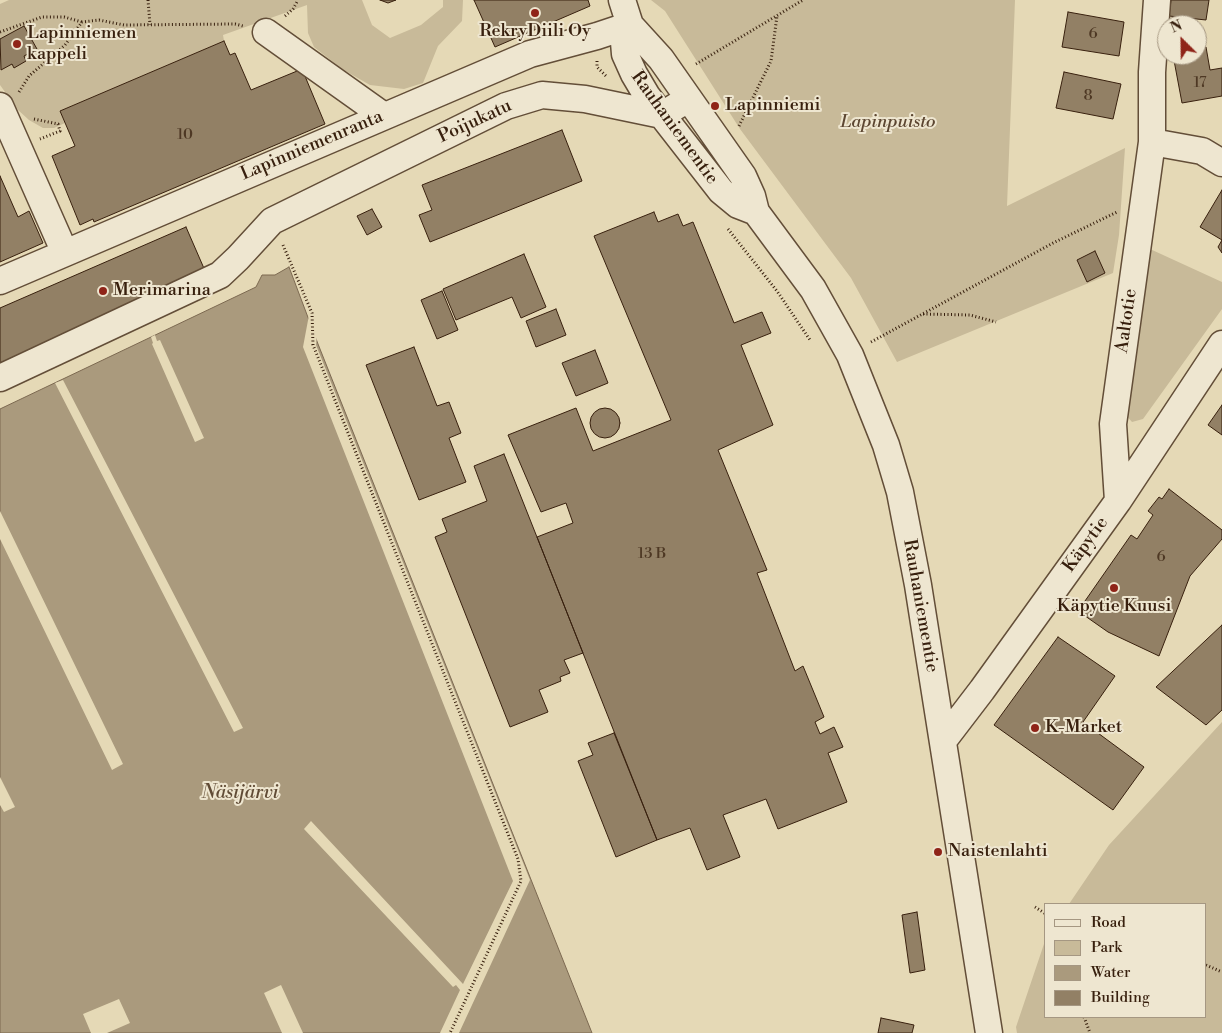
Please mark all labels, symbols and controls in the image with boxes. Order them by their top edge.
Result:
marker: RekryDiili Oy [529,7,541,19]
north arrow [1157,15,1207,65]
text: N [1168,17,1185,38]
place label: RekryDiili Oy [479,21,591,43]
place label: Lapinniemen kappeli [27,23,136,66]
house number: 6 [1088,25,1098,43]
marker: Lapinniemen kappeli [11,38,23,50]
street label: Rauhaniementie [626,67,722,189]
house number: 17 [1193,74,1207,92]
house number: 8 [1083,87,1093,105]
place label: Lapinniemi [725,95,821,117]
street label: Poijukatu [435,96,515,148]
marker: Lapinniemi [709,100,721,112]
street label: Lapinniemenranta [237,106,387,186]
park label: Lapinpuisto [840,112,936,134]
house number: 10 [177,126,193,144]
place label: Merimarina [113,280,211,302]
marker: Merimarina [97,285,109,297]
street label: Aaltotie [1112,287,1142,355]
street label: Käpytie [1059,513,1113,577]
street label: Rauhaniementie [898,538,942,674]
house number: 13 B [638,545,666,563]
house number: 6 [1156,548,1166,566]
marker: Käpytie Kuusi [1108,582,1120,594]
place label: Käpytie Kuusi [1057,596,1171,618]
place label: K-Market [1045,717,1122,739]
marker: K-Market [1029,722,1041,734]
water label: Näsijärvi [201,782,279,804]
place label: Naistenlahti [948,841,1048,863]
marker: Naistenlahti [932,846,944,858]
legend [1044,903,1207,1018]
text: Road [1091,913,1126,932]
text: Park [1091,938,1122,957]
text: Water [1091,963,1130,982]
text: Building [1091,988,1150,1007]

